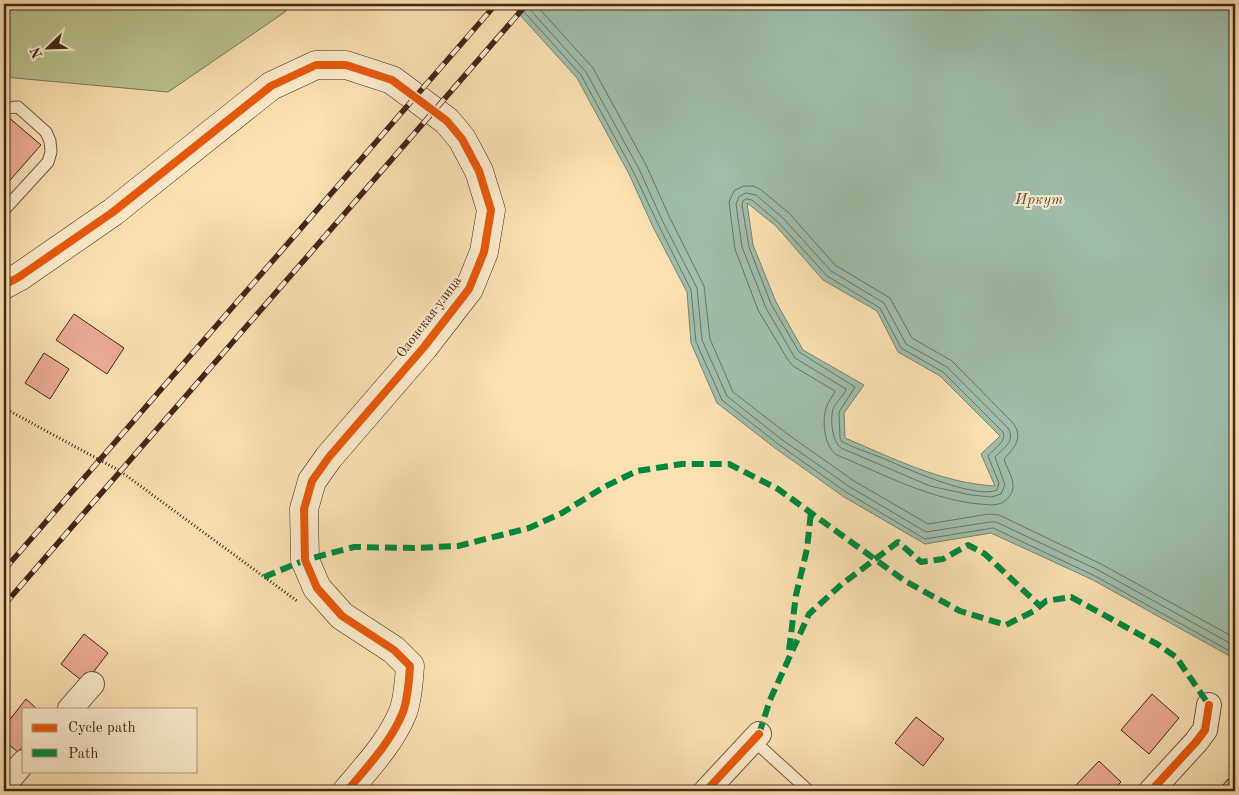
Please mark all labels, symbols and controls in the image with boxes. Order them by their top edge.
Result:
north arrow [22,22,72,72]
text: N [28,45,45,60]
water label: Иркут [1014,193,1063,208]
street label: Олонская улица [394,274,464,360]
legend [22,708,198,772]
text: Cycle path [68,721,136,736]
text: Path [68,747,98,762]

